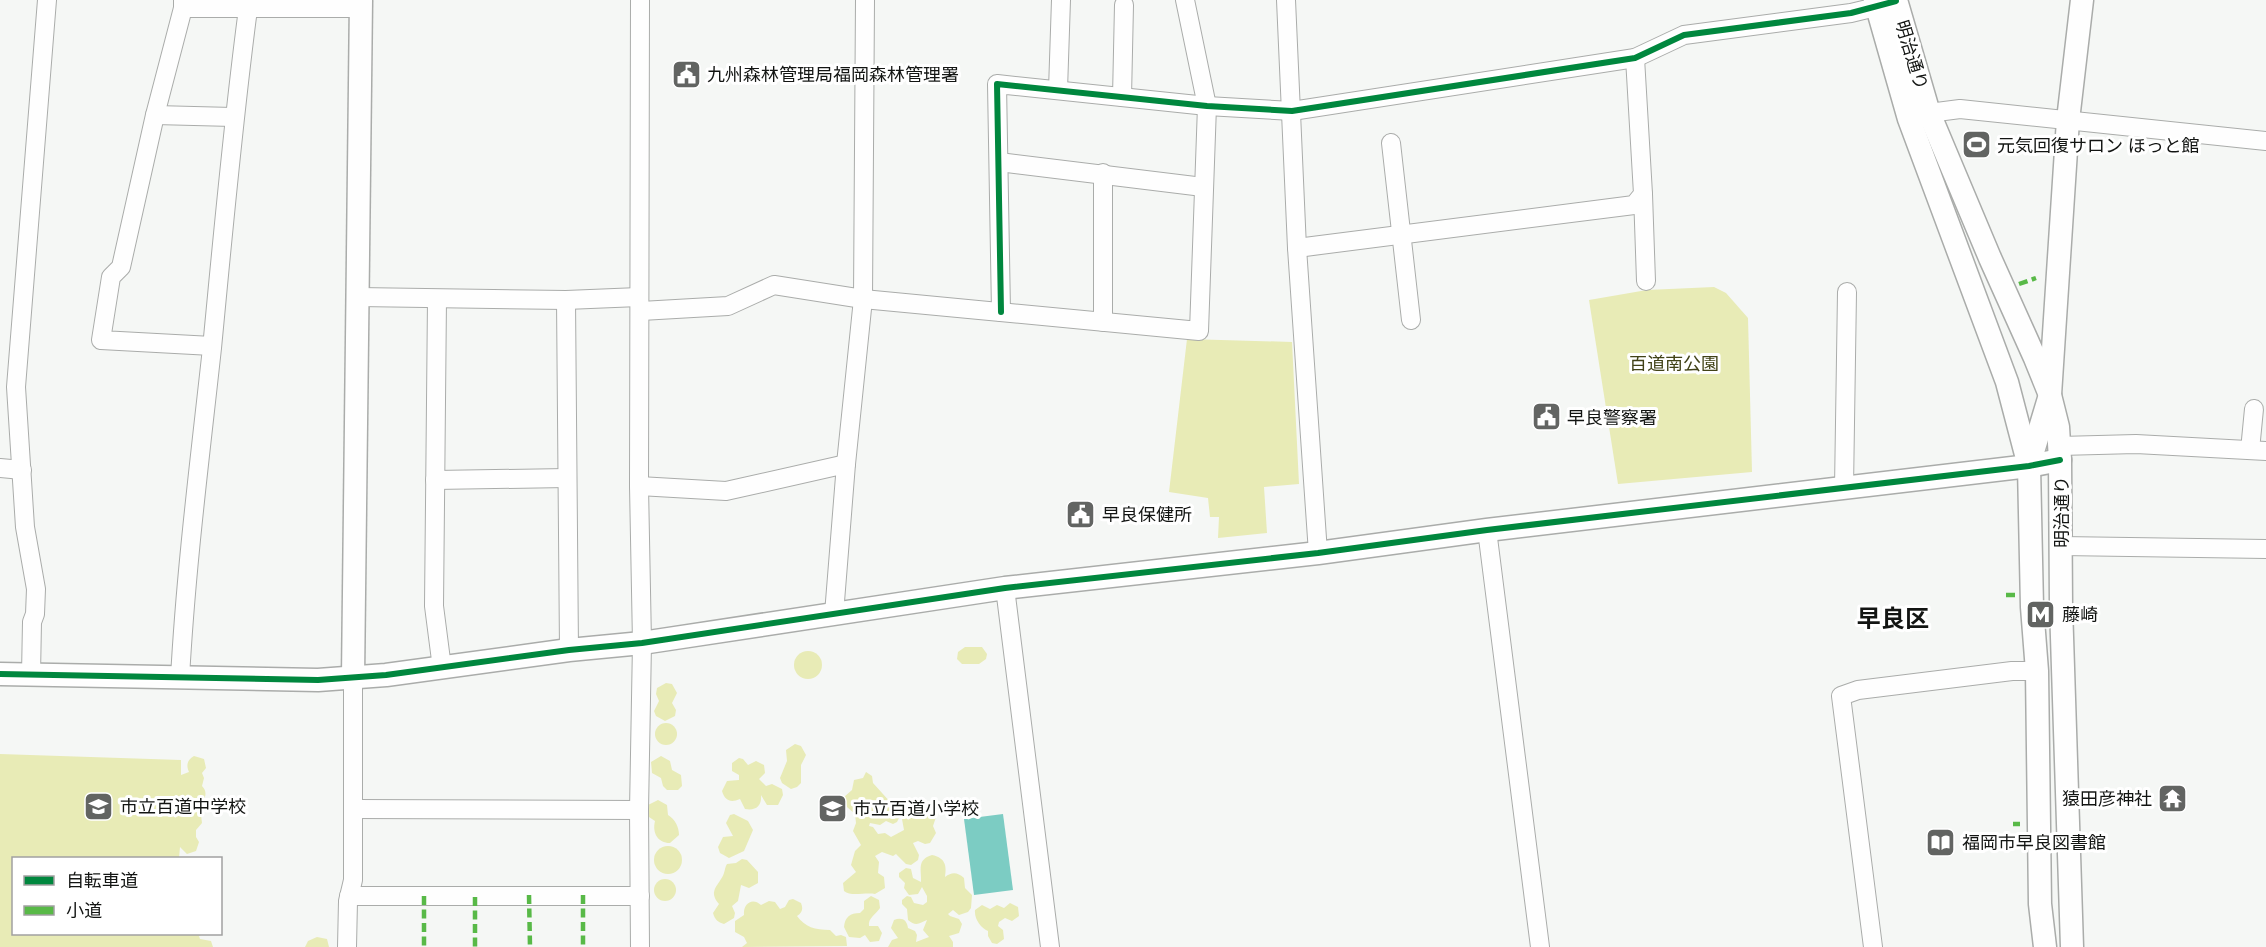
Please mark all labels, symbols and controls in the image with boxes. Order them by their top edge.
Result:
street label: 明治通り [1890,17,1934,93]
public building icon: 九州森林管理局福岡森林管理署 [670,58,702,90]
place label: 九州森林管理局福岡森林管理署 [707,63,959,86]
sports icon: 元気回復サロン ほっと館 [1960,129,1992,161]
place label: 元気回復サロン ほっと館 [1997,134,2200,157]
park label: 百道南公園 [1629,352,1719,375]
public building icon: 早良警察署 [1530,401,1562,433]
place label: 早良警察署 [1567,406,1657,429]
street label: 明治通り [2050,476,2073,548]
public building icon: 早良保健所 [1065,498,1097,530]
place label: 早良保健所 [1102,503,1192,526]
metro station icon: 藤崎 [2025,598,2057,630]
district label: 早良区 [1857,603,1929,634]
place label: 藤崎 [2062,603,2098,626]
temple icon: 猿田彦神社 [2157,782,2189,814]
place label: 猿田彦神社 [2062,787,2152,810]
school or university icon: 市立百道中学校 [83,790,115,822]
school or university icon: 市立百道小学校 [816,792,848,824]
place label: 市立百道中学校 [120,795,246,818]
place label: 市立百道小学校 [853,797,979,820]
library icon: 福岡市早良図書館 [1925,826,1957,858]
place label: 福岡市早良図書館 [1962,831,2106,854]
legend [12,857,222,935]
text: 自転車道 [66,869,138,892]
text: 小道 [66,899,102,922]

